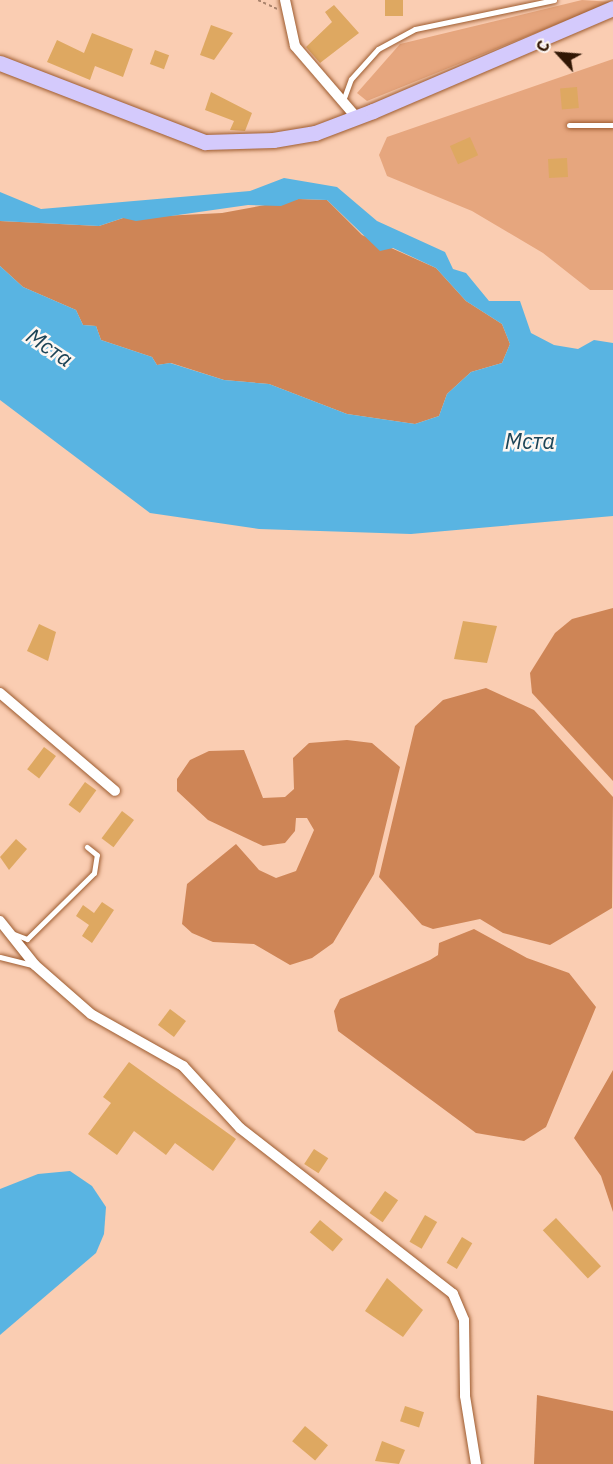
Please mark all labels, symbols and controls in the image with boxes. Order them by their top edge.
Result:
north arrow [529,24,589,84]
text: С [532,37,554,55]
water label: Мста [22,322,78,372]
water label: Мста [505,428,555,454]

